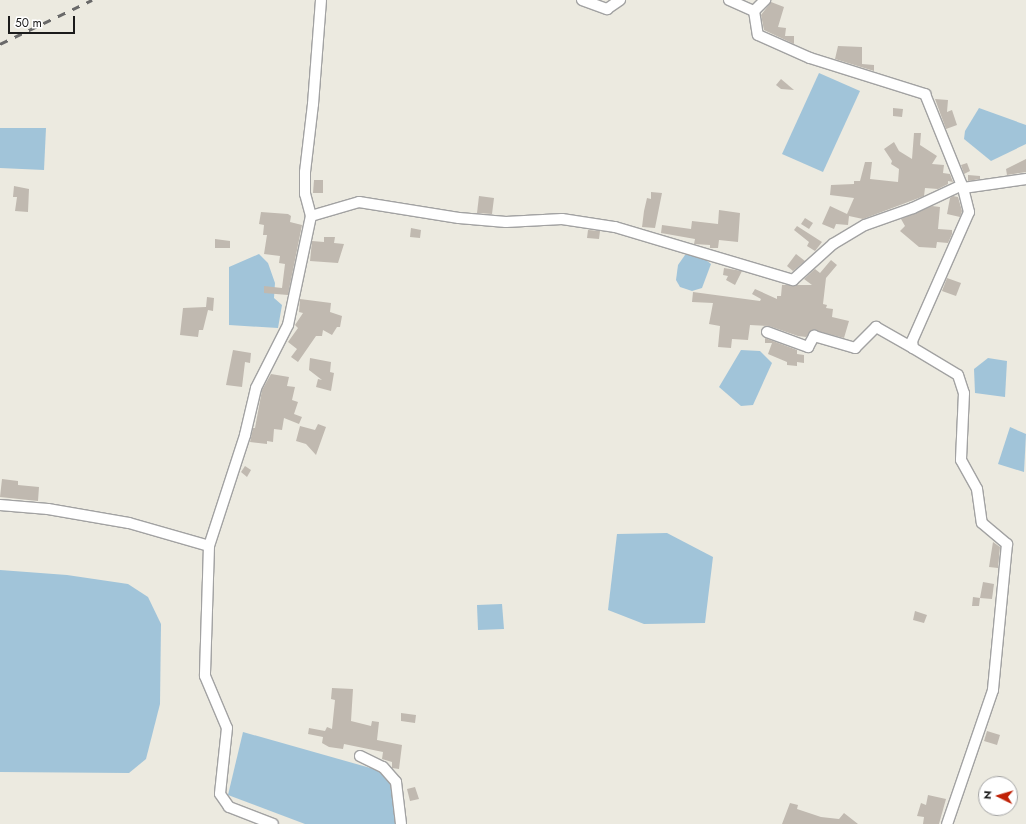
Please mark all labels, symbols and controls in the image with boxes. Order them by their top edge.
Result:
scale bar [10,8,77,34]
text: 50 m [15,14,42,32]
north arrow [978,776,1018,816]
text: N [979,790,995,800]

